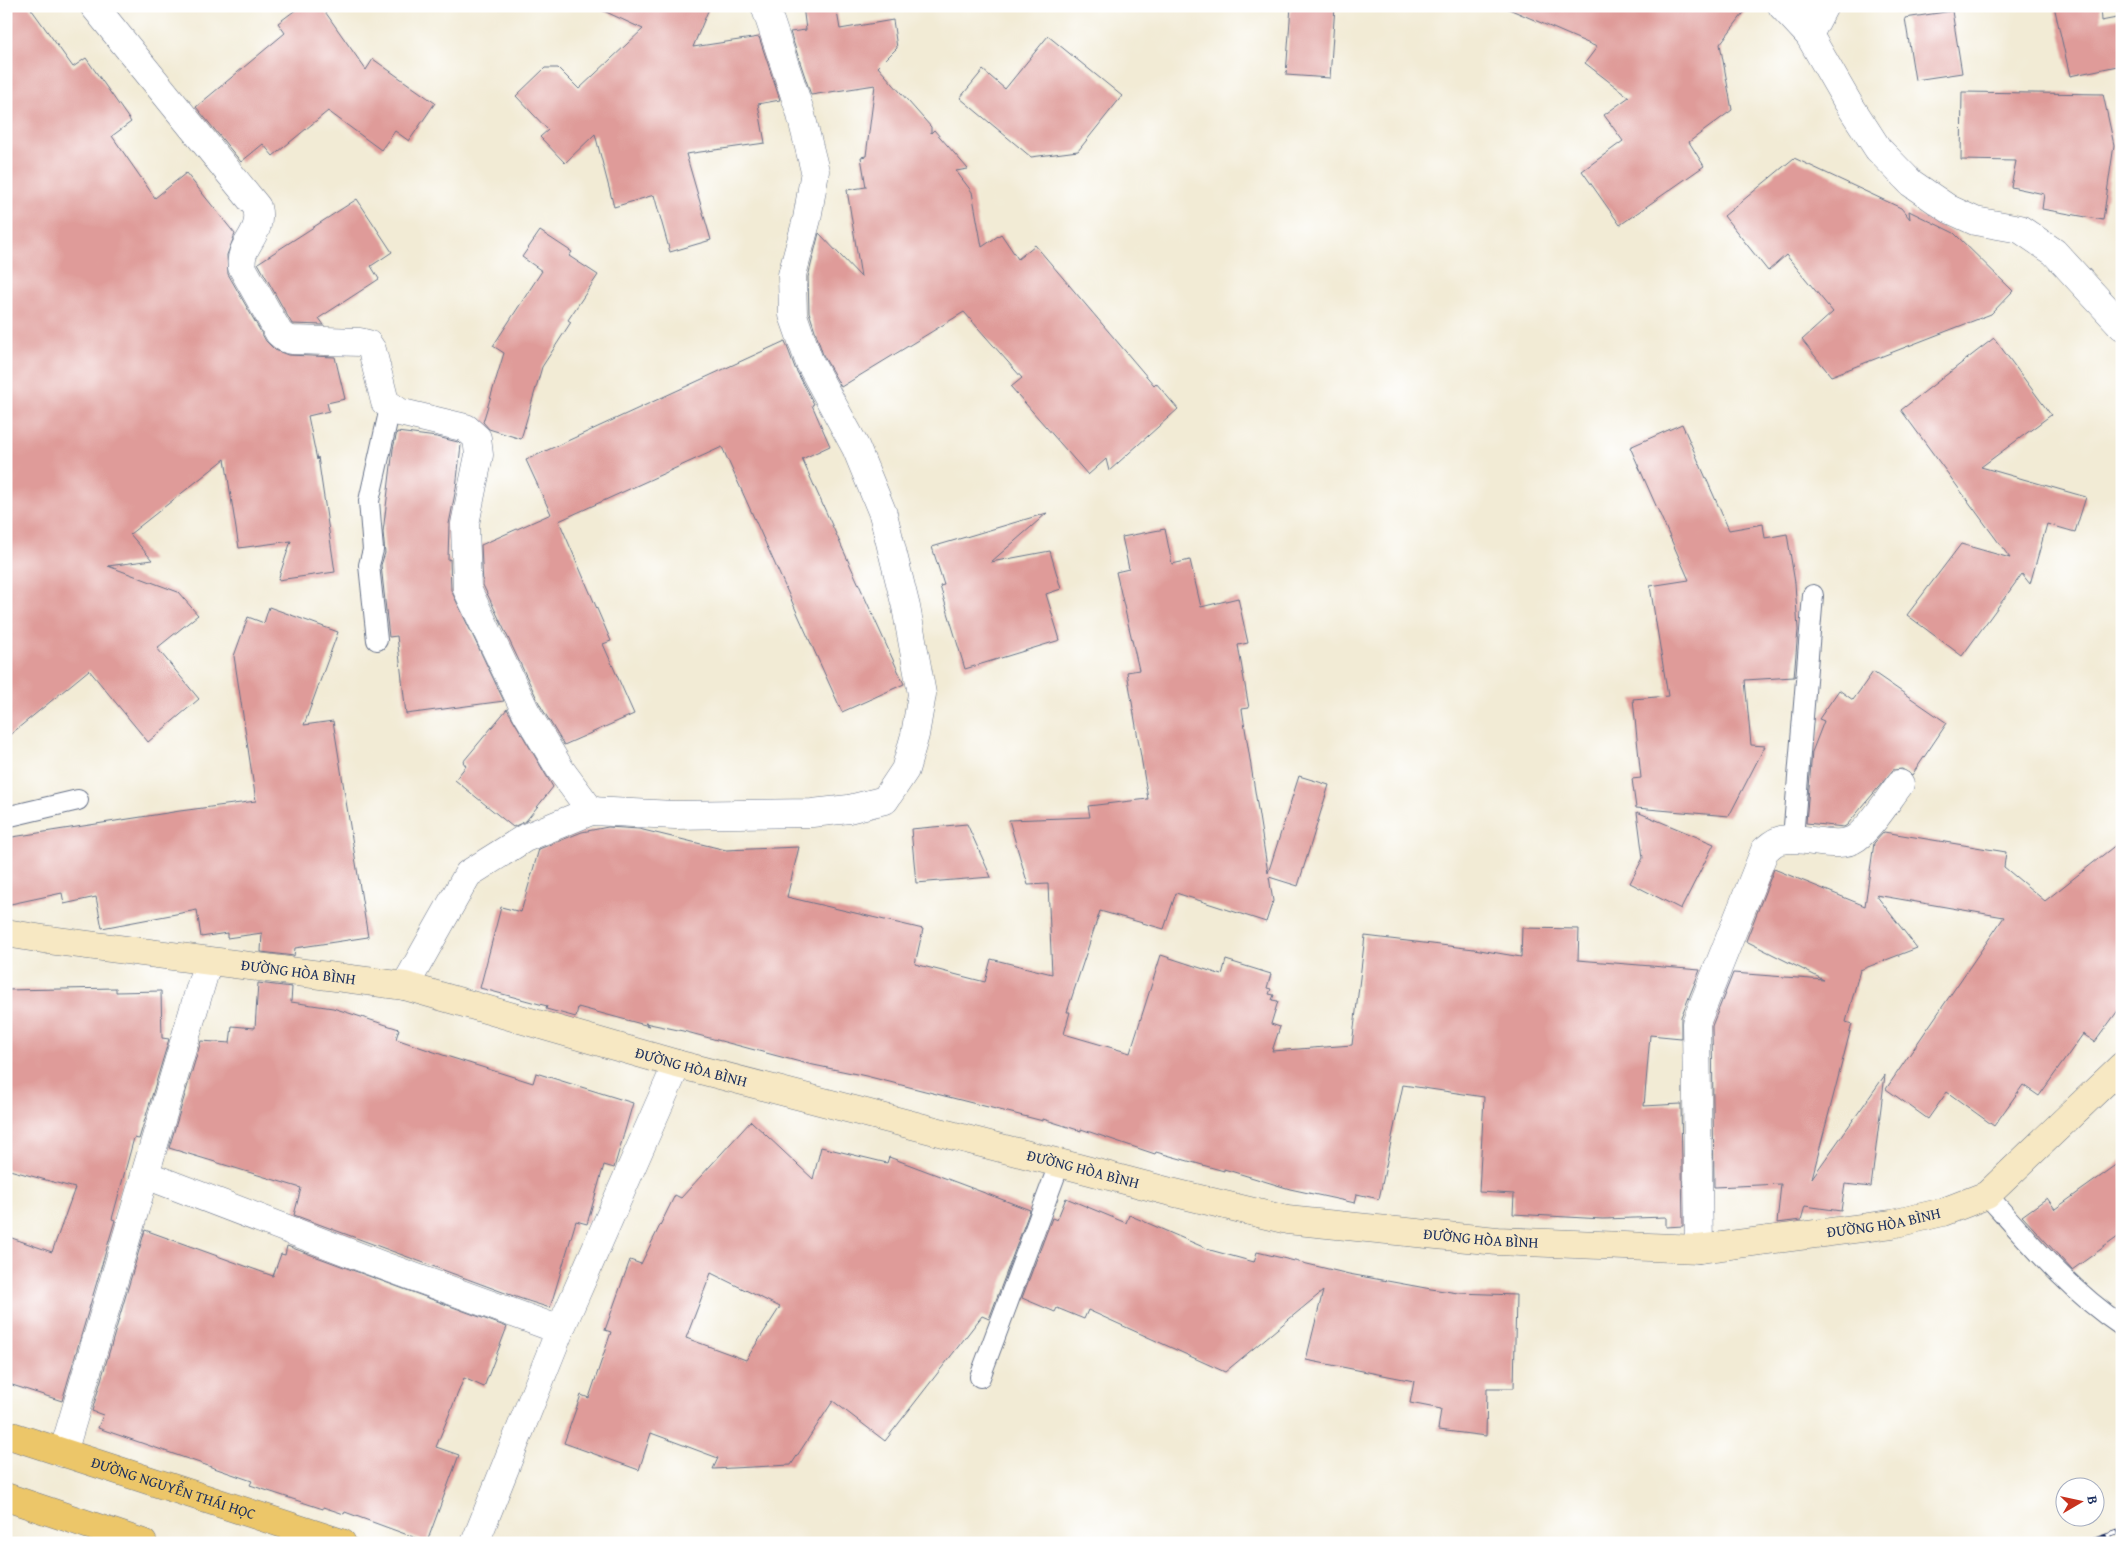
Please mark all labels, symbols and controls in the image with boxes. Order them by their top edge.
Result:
street label: ĐƯỜNG HÒA BÌNH [240,954,357,990]
street label: ĐƯỜNG HÒA BÌNH [633,1042,750,1092]
street label: ĐƯỜNG HÒA BÌNH [1025,1144,1142,1193]
street label: ĐƯỜNG HÒA BÌNH [1826,1202,1943,1242]
street label: ĐƯỜNG HÒA BÌNH [1423,1223,1539,1253]
street label: ĐƯỜNG NGUYỄN THÁI HỌC [89,1451,258,1524]
north arrow [2056,1476,2106,1526]
text: B [2082,1494,2103,1506]

